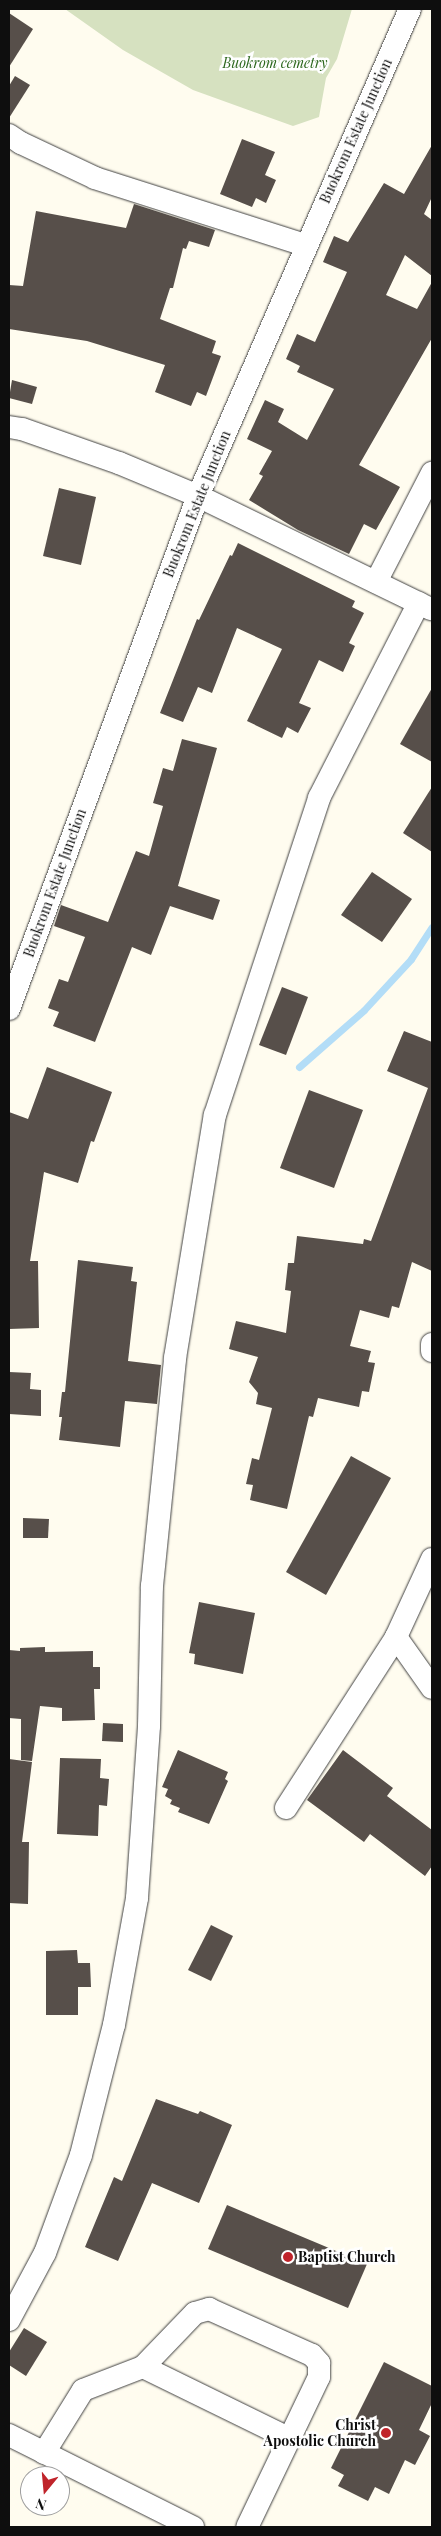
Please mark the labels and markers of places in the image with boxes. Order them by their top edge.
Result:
place label: Baptist Church [298,2249,396,2265]
marker: Baptist Church [282,2251,294,2263]
place label: Christ Apostolic Church [264,2417,376,2450]
marker: Christ Apostolic Church [380,2427,392,2439]

